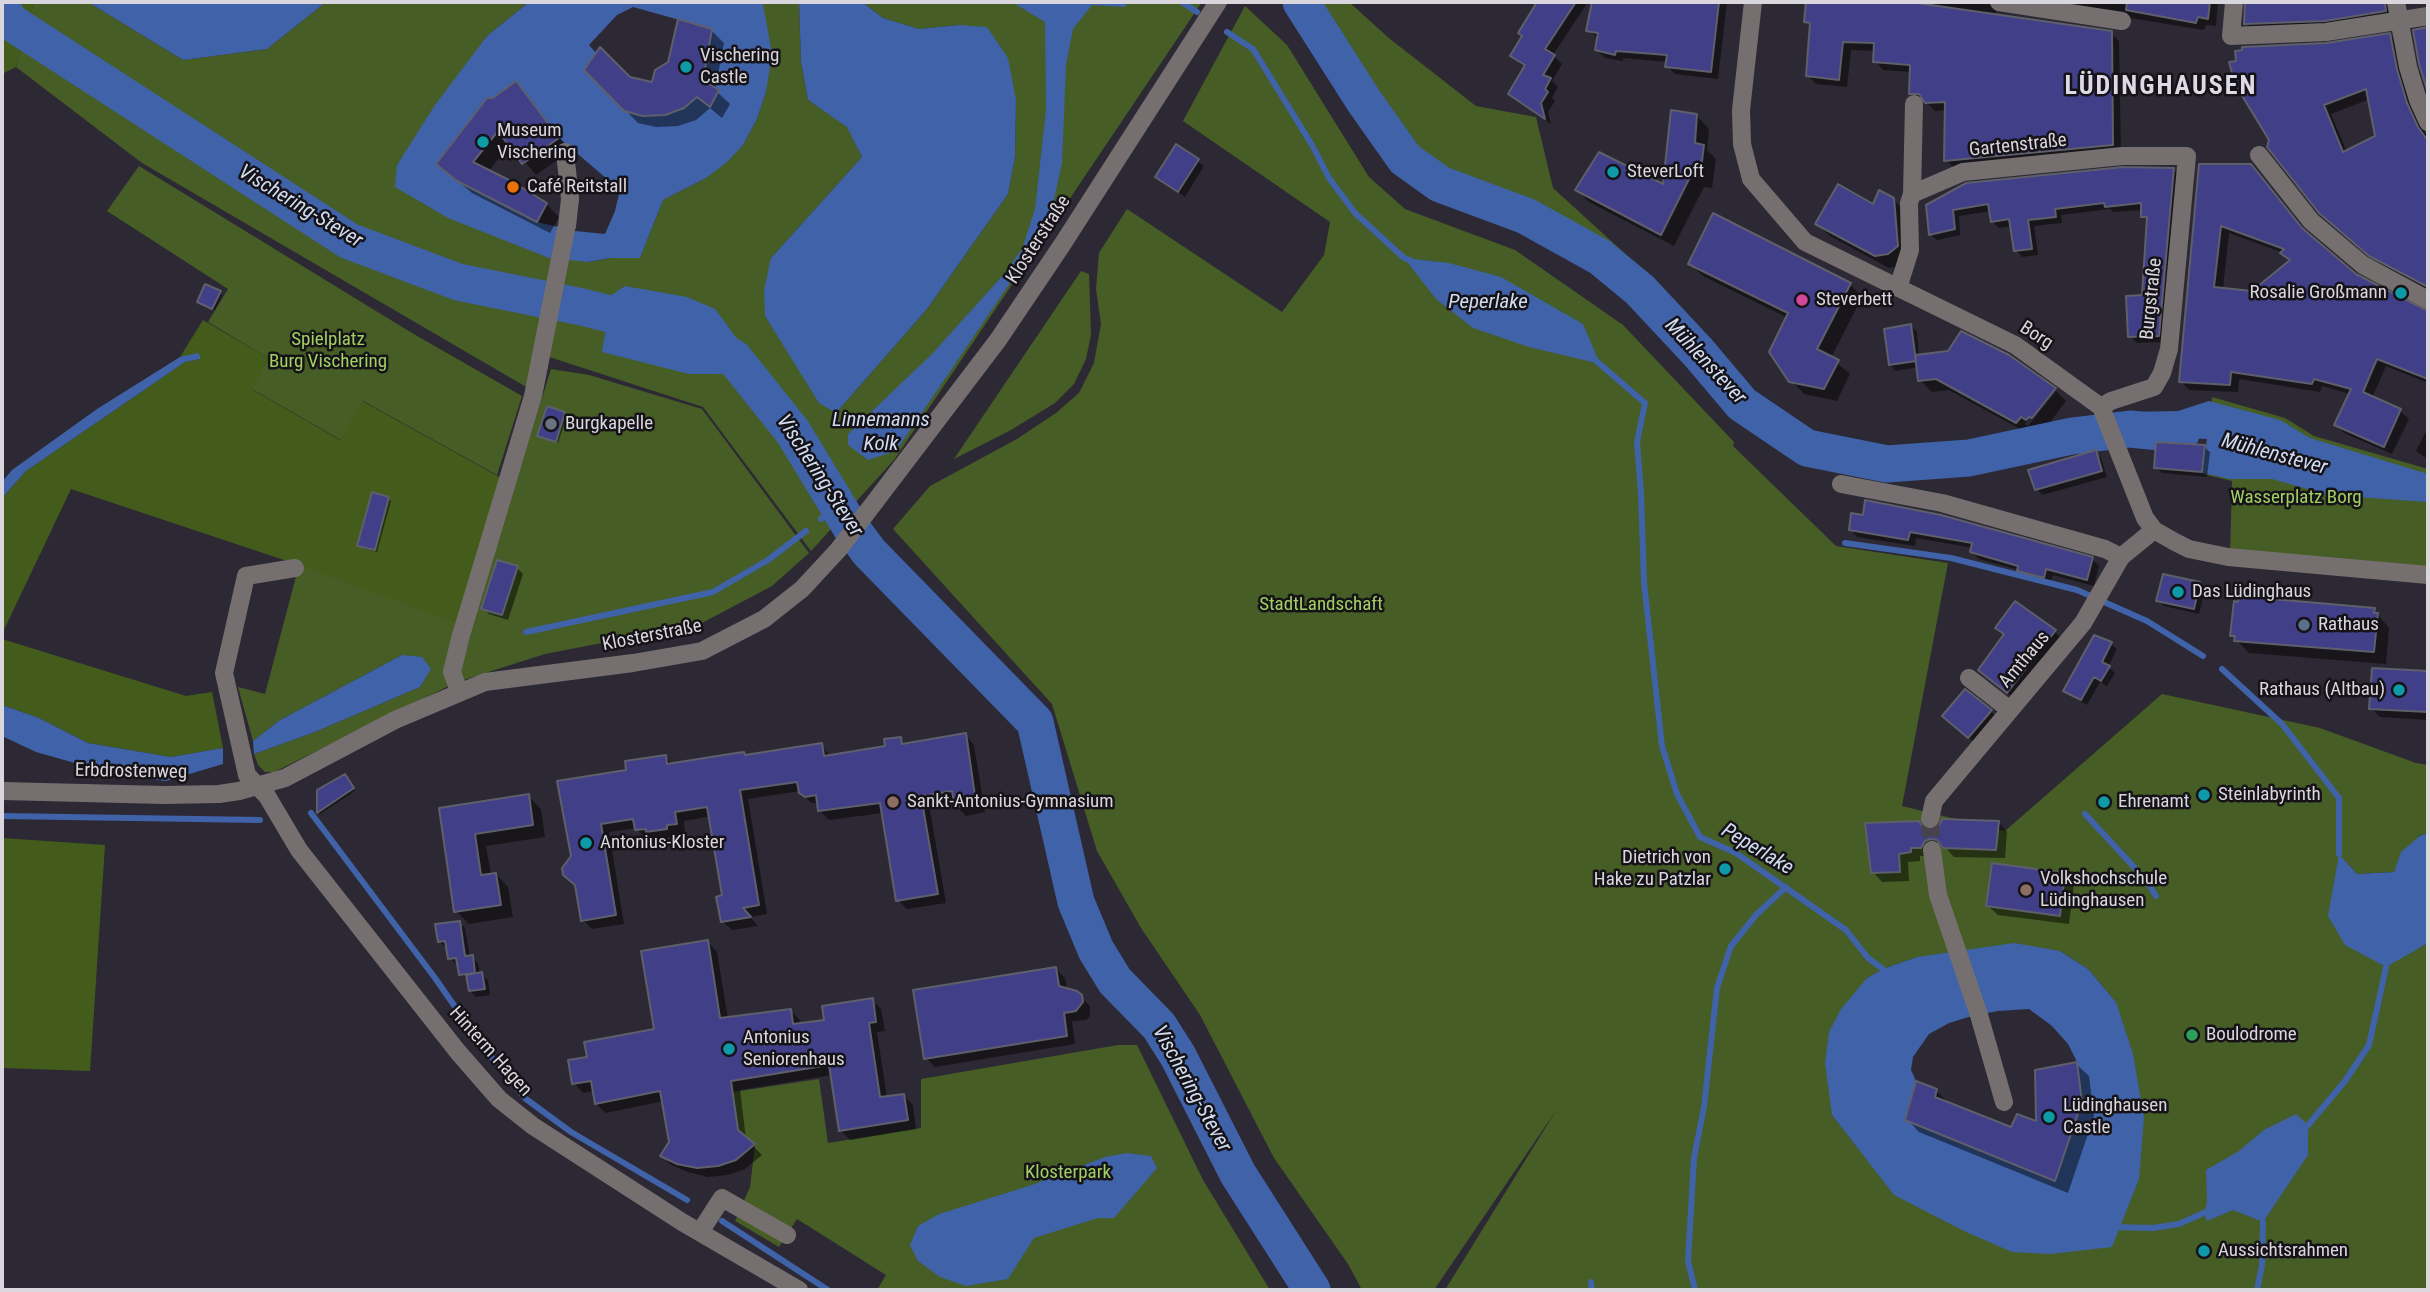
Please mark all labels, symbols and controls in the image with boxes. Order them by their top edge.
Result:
place label: Vischering Castle [700,45,779,89]
marker: Vischering Castle [678,59,694,75]
district label: LÜDINGHAUSEN [2066,71,2256,103]
place label: Museum Vischering [497,120,576,164]
street label: Gartenstraße [1968,130,2068,162]
marker: Museum Vischering [475,134,491,150]
water label: Vischering-Stever [233,160,367,254]
place label: SteverLoft [1627,161,1704,183]
marker: SteverLoft [1605,164,1621,180]
place label: Café Reitstall [527,176,627,198]
marker: Café Reitstall [505,179,521,195]
street label: Klosterstraße [1002,191,1076,289]
street label: Burgstraße [2136,257,2168,341]
place label: Rosalie Großmann [2250,282,2387,304]
marker: Rosalie Großmann [2393,285,2409,301]
place label: Steverbett [1816,289,1892,311]
water label: Peperlake [1448,290,1528,316]
marker: Steverbett [1794,292,1810,308]
water label: Mühlenstever [1659,314,1751,410]
street label: Borg [2015,317,2057,355]
park label: Spielplatz Burg Vischering [269,329,387,373]
water label: Linnemanns Kolk [832,408,930,458]
water label: Vischering-Stever [770,410,868,542]
place label: Burgkapelle [565,413,653,435]
marker: Burgkapelle [543,416,559,432]
water label: Mühlenstever [2218,429,2330,481]
park label: Wasserplatz Borg [2230,487,2362,509]
place label: Das Lüdinghaus [2192,581,2311,603]
marker: Das Lüdinghaus [2170,584,2186,600]
park label: StadtLandschaft [1259,594,1383,616]
place label: Rathaus [2318,614,2379,636]
street label: Klosterstraße [600,615,704,657]
marker: Rathaus [2296,617,2312,633]
street label: Amthaus [1995,627,2055,693]
place label: Rathaus (Altbau) [2259,679,2385,701]
marker: Rathaus (Altbau) [2391,682,2407,698]
street label: Erbdrostenweg [75,760,187,784]
place label: Steinlabyrinth [2218,784,2321,806]
marker: Steinlabyrinth [2196,787,2212,803]
place label: Sankt-Antonius-Gymnasium [907,791,1114,813]
place label: Ehrenamt [2118,791,2189,813]
marker: Sankt-Antonius-Gymnasium [885,794,901,810]
marker: Ehrenamt [2096,794,2112,810]
water label: Peperlake [1716,819,1798,881]
place label: Antonius-Kloster [600,832,725,854]
marker: Antonius-Kloster [578,835,594,851]
place label: Dietrich von Hake zu Patzlar [1594,847,1711,891]
marker: Dietrich von Hake zu Patzlar [1717,861,1733,877]
place label: Volkshochschule Lüdinghausen [2040,868,2167,912]
marker: Volkshochschule Lüdinghausen [2018,882,2034,898]
street label: Hinterm Hagen [444,1002,536,1102]
water label: Vischering-Stever [1146,1022,1236,1156]
place label: Boulodrome [2206,1024,2297,1046]
place label: Antonius Seniorenhaus [743,1027,845,1071]
marker: Boulodrome [2184,1027,2200,1043]
marker: Antonius Seniorenhaus [721,1041,737,1057]
place label: Lüdinghausen Castle [2063,1095,2167,1139]
marker: Lüdinghausen Castle [2041,1109,2057,1125]
park label: Klosterpark [1025,1162,1111,1184]
place label: Aussichtsrahmen [2218,1240,2348,1262]
marker: Aussichtsrahmen [2196,1243,2212,1259]

